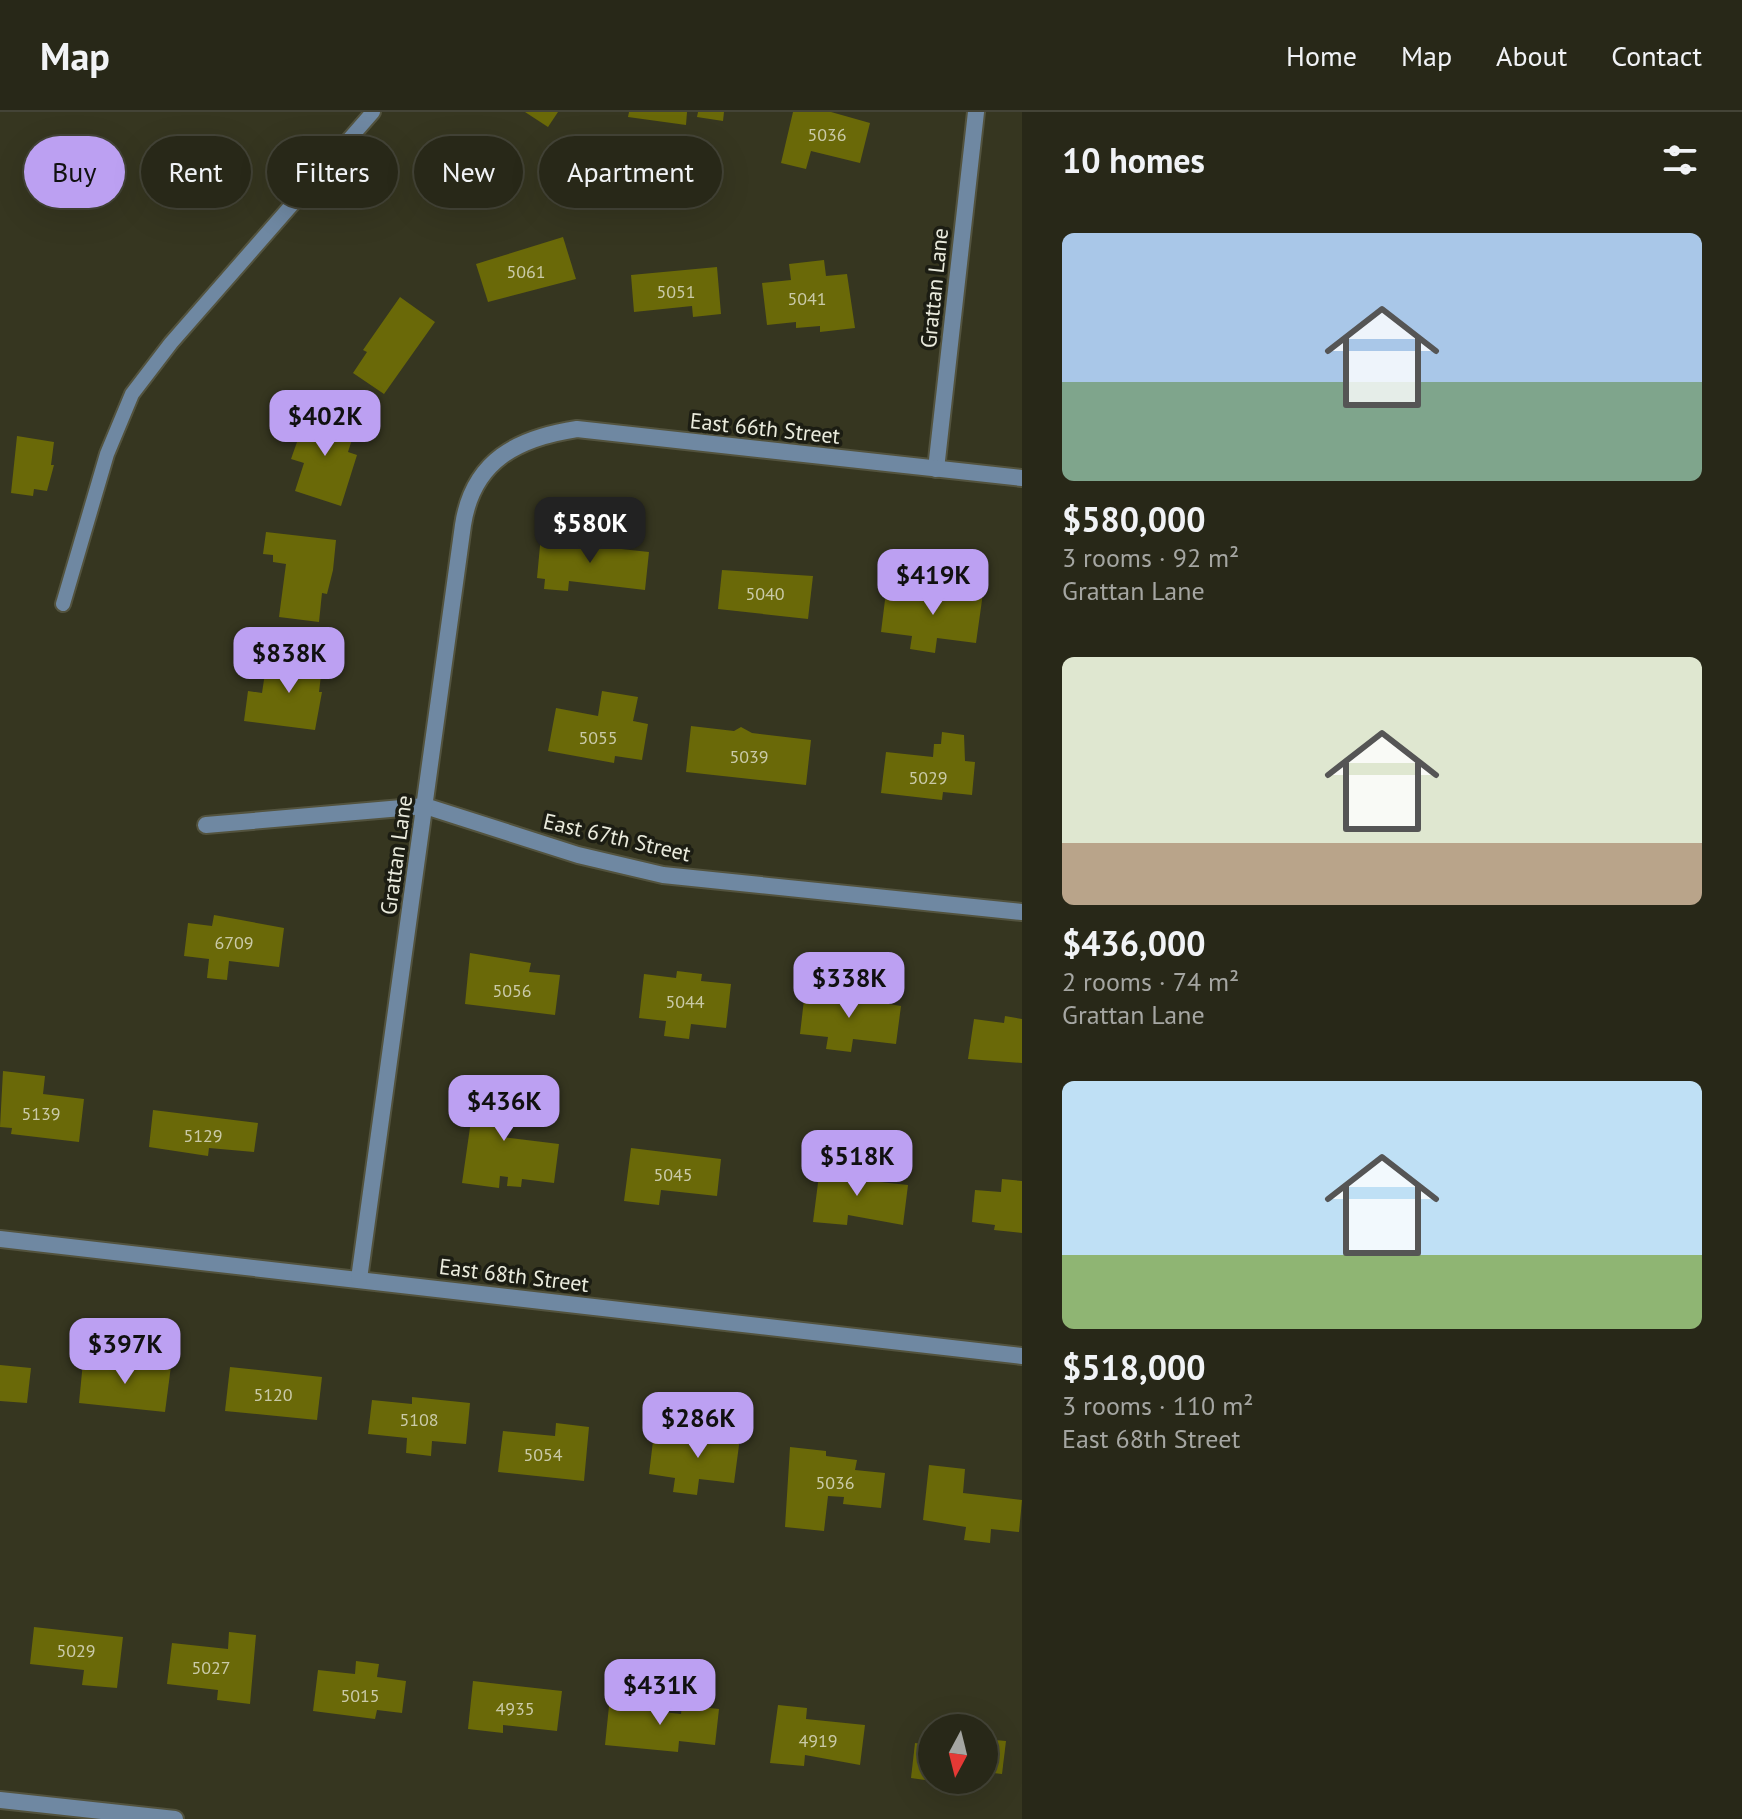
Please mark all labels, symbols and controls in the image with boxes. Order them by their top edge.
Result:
text: Map [40,31,110,80]
text: Home [1286,37,1357,74]
text: Map [1401,37,1452,74]
text: About [1496,37,1567,74]
text: Contact [1611,37,1702,74]
house number: 5036 [807,123,847,146]
chip: Buy [24,136,125,208]
chip: Rent [141,136,251,208]
chip: Filters [267,136,398,208]
chip: New [414,136,523,208]
chip: Apartment [539,136,722,208]
text: 10 homes [1062,138,1205,182]
icon: filters [1658,138,1702,182]
street label: Grattan Lane [914,227,954,349]
house number: 5061 [506,260,546,283]
house number: 5051 [656,280,696,303]
icon: home [1310,285,1454,429]
house number: 5041 [787,287,827,310]
pin: $402K [269,390,381,458]
text: $402K [287,399,363,432]
street label: East 66th Street [689,406,842,450]
pin: $580K [534,497,646,565]
text: $580,000 [1062,497,1206,541]
text: $580K [552,506,628,539]
text: 3 rooms · 92 m² [1062,541,1239,574]
pin: $419K [877,549,989,617]
text: $419K [895,558,971,591]
text: Grattan Lane [1062,574,1205,607]
house number: 5040 [745,582,785,605]
pin: $838K [233,627,345,695]
text: $838K [251,636,327,669]
icon: home [1310,709,1454,853]
house number: 5055 [578,726,618,749]
house number: 5039 [729,745,769,768]
house number: 5029 [908,766,948,789]
street label: Grattan Lane [374,793,418,917]
street label: East 67th Street [541,806,694,868]
text: $436,000 [1062,921,1206,965]
house number: 6709 [214,931,254,954]
pin: $338K [793,952,905,1020]
text: $338K [811,961,887,994]
text: 2 rooms · 74 m² [1062,965,1239,998]
house number: 5056 [492,979,532,1002]
house number: 5044 [665,990,705,1013]
text: Grattan Lane [1062,998,1205,1031]
pin: $436K [448,1075,560,1143]
text: $436K [466,1084,542,1117]
house number: 5139 [21,1102,61,1125]
house number: 5129 [183,1124,223,1147]
pin: $518K [801,1130,913,1198]
icon: home [1310,1133,1454,1277]
text: $518K [819,1139,895,1172]
house number: 5045 [653,1163,693,1186]
street label: East 68th Street [437,1252,591,1298]
pin: $397K [69,1318,181,1386]
text: $397K [87,1327,163,1360]
text: $518,000 [1062,1345,1206,1389]
house number: 5120 [253,1383,293,1406]
text: 3 rooms · 110 m² [1062,1389,1254,1422]
pin: $286K [642,1392,754,1460]
text: $286K [660,1401,736,1434]
house number: 5108 [399,1408,439,1431]
text: East 68th Street [1062,1422,1240,1455]
house number: 5054 [523,1443,563,1466]
house number: 5036 [815,1471,855,1494]
house number: 5029 [56,1639,96,1662]
house number: 5027 [191,1656,231,1679]
pin: $431K [604,1659,716,1727]
text: $431K [622,1668,698,1701]
house number: 5015 [340,1684,380,1707]
house number: 4935 [495,1697,535,1720]
north arrow [918,1714,998,1794]
map controls [918,1714,998,1794]
house number: 4919 [798,1729,838,1752]

